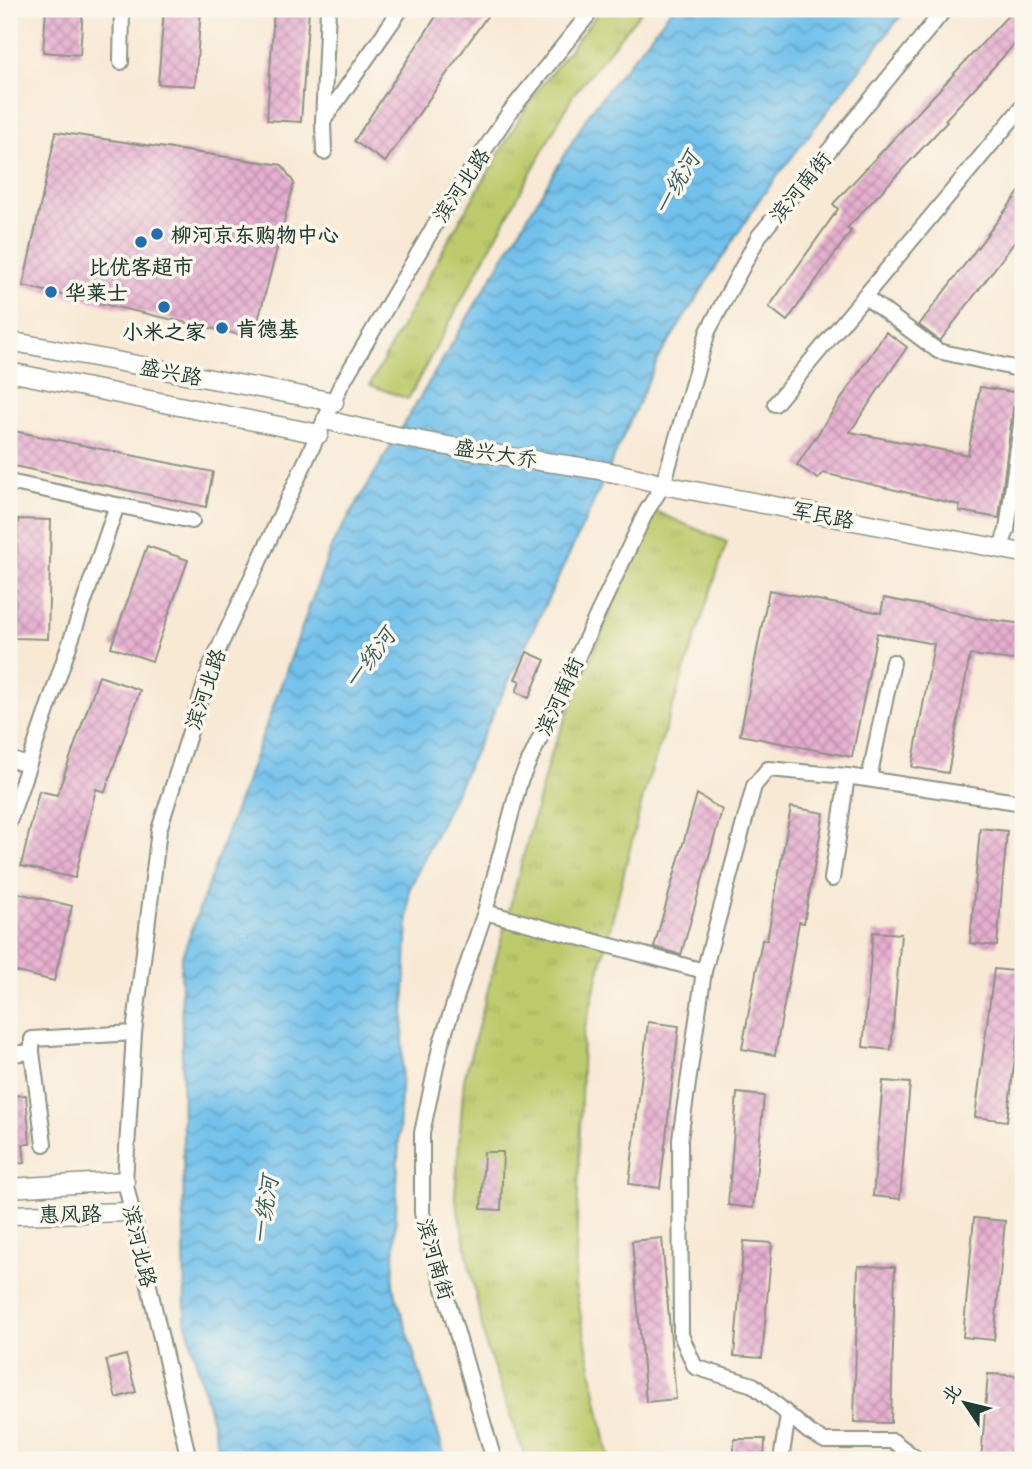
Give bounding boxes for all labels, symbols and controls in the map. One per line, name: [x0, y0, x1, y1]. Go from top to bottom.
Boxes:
street label: 滨河北路: [425, 142, 497, 228]
water label: 一统河: [645, 142, 709, 221]
street label: 滨河南街: [762, 145, 838, 229]
place label: 柳河京东购物中心: [171, 220, 339, 249]
marker: 柳河京东购物中心: [149, 226, 165, 242]
marker: 比优客超市: [133, 234, 149, 250]
place label: 比优客超市: [89, 252, 194, 281]
place label: 华莱士: [65, 278, 128, 307]
marker: 华莱士: [43, 284, 59, 300]
marker: 小米之家: [156, 299, 172, 315]
place label: 肯德基: [236, 314, 299, 343]
place label: 小米之家: [122, 317, 206, 346]
marker: 肯德基: [214, 320, 230, 336]
street label: 盛兴路: [137, 352, 205, 392]
street label: 盛兴大乔: [452, 432, 540, 474]
street label: 军民路: [789, 495, 857, 535]
water label: 一统河: [336, 618, 405, 695]
street label: 滨河北路: [178, 645, 232, 733]
street label: 滨河南街: [528, 652, 590, 740]
water label: 一统河: [243, 1170, 285, 1246]
street label: 惠风路: [38, 1199, 102, 1229]
street label: 滨河北路: [116, 1202, 164, 1290]
street label: 滨河南街: [410, 1215, 462, 1303]
north arrow: [930, 1368, 1000, 1438]
text: 北: [935, 1378, 967, 1408]

